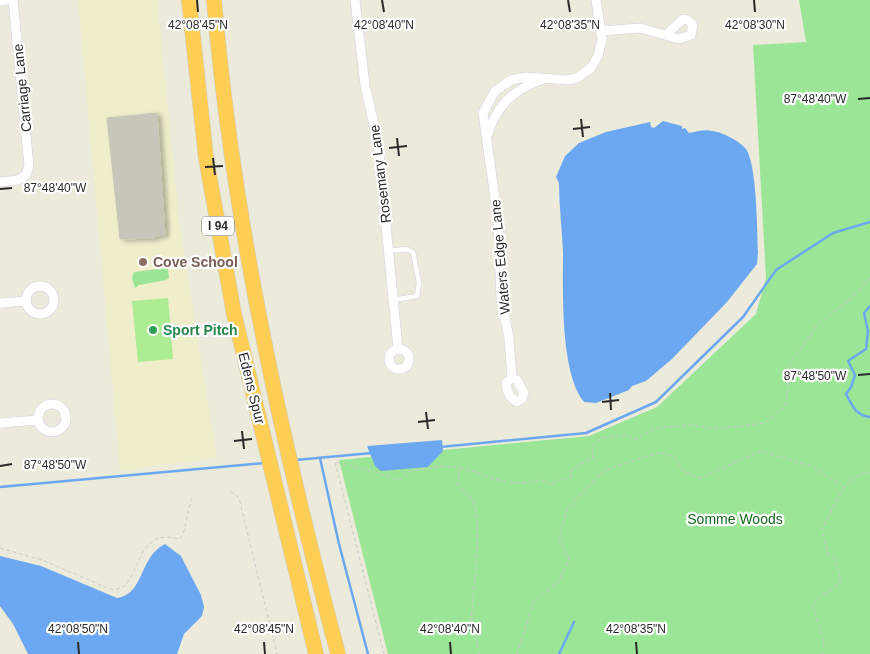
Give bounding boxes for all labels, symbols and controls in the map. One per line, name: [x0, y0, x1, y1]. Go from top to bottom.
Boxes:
text: 42°08'45"N: [168, 18, 228, 32]
text: 42°08'40"N: [354, 18, 414, 32]
text: 42°08'35"N: [540, 18, 600, 32]
text: 42°08'30"N: [725, 18, 785, 32]
street label: Carriage Lane: [9, 43, 35, 133]
text: 87°48'40"W: [784, 92, 847, 106]
street label: Rosemary Lane: [366, 124, 394, 224]
text: 87°48'40"W: [24, 181, 87, 195]
street label: Waters Edge Lane: [487, 199, 513, 315]
road number: I 94: [202, 217, 234, 236]
place label: Cove School: [153, 254, 238, 270]
marker: Cove School: [137, 256, 149, 268]
place label: Sport Pitch: [163, 322, 238, 338]
marker: Sport Pitch: [147, 324, 159, 336]
street label: Edens Spur: [235, 351, 269, 426]
text: 87°48'50"W: [784, 369, 847, 383]
text: 87°48'50"W: [24, 458, 87, 472]
park label: Somme Woods: [687, 511, 783, 527]
text: 42°08'50"N: [48, 622, 108, 636]
text: 42°08'45"N: [234, 622, 294, 636]
text: 42°08'40"N: [420, 622, 480, 636]
text: 42°08'35"N: [606, 622, 666, 636]

